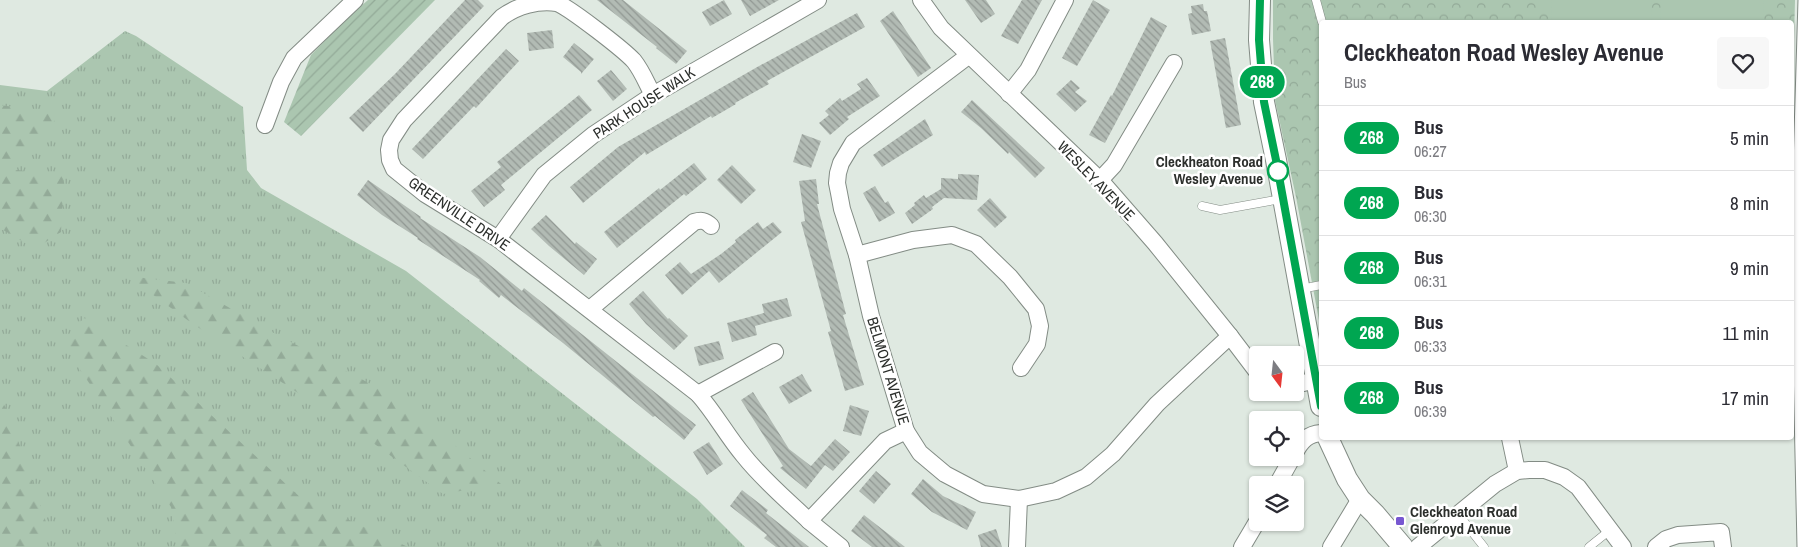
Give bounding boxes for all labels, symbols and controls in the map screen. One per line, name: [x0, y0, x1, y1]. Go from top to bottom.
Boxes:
text: Cleckheaton Road Wesley Avenue: [1344, 36, 1664, 68]
button: heart: [1717, 37, 1769, 89]
street label: PARK HOUSE WALK: [589, 61, 699, 143]
line badge: 268: [1233, 66, 1291, 98]
text: 268: [1250, 69, 1274, 94]
text: Bus: [1344, 71, 1367, 93]
text: Bus: [1414, 114, 1443, 140]
text: 268: [1359, 125, 1384, 150]
text: 5 min: [1730, 125, 1769, 151]
street label: WESLEY AVENUE: [1053, 136, 1140, 225]
text: 06:27: [1414, 140, 1447, 162]
place label: Cleckheaton Road Wesley Avenue: [1156, 151, 1263, 189]
marker: Cleckheaton Road Wesley Avenue: [1267, 160, 1289, 182]
street label: GREENVILLE DRIVE: [404, 172, 514, 255]
text: Bus: [1414, 179, 1443, 205]
text: 268: [1359, 190, 1384, 215]
text: 8 min: [1730, 190, 1769, 216]
text: 06:30: [1414, 205, 1447, 227]
text: Bus: [1414, 244, 1443, 270]
text: 268: [1359, 255, 1384, 280]
text: 9 min: [1730, 255, 1769, 281]
text: 06:31: [1414, 270, 1447, 292]
text: Bus: [1414, 309, 1443, 335]
street label: BELMONT AVENUE: [862, 314, 915, 427]
text: 268: [1359, 320, 1384, 345]
text: 11 min: [1723, 320, 1769, 346]
text: 06:33: [1414, 335, 1447, 357]
north arrow: [1249, 346, 1304, 401]
map controls: [1249, 346, 1304, 531]
text: Bus: [1414, 374, 1443, 400]
text: 268: [1359, 385, 1384, 410]
text: 17 min: [1721, 385, 1769, 411]
text: 06:39: [1414, 400, 1447, 422]
button: locate: [1249, 411, 1304, 466]
button: layers: [1249, 476, 1304, 531]
place label: Cleckheaton Road Glenroyd Avenue: [1410, 501, 1517, 539]
marker: Cleckheaton Road Glenroyd Avenue: [1394, 515, 1406, 527]

